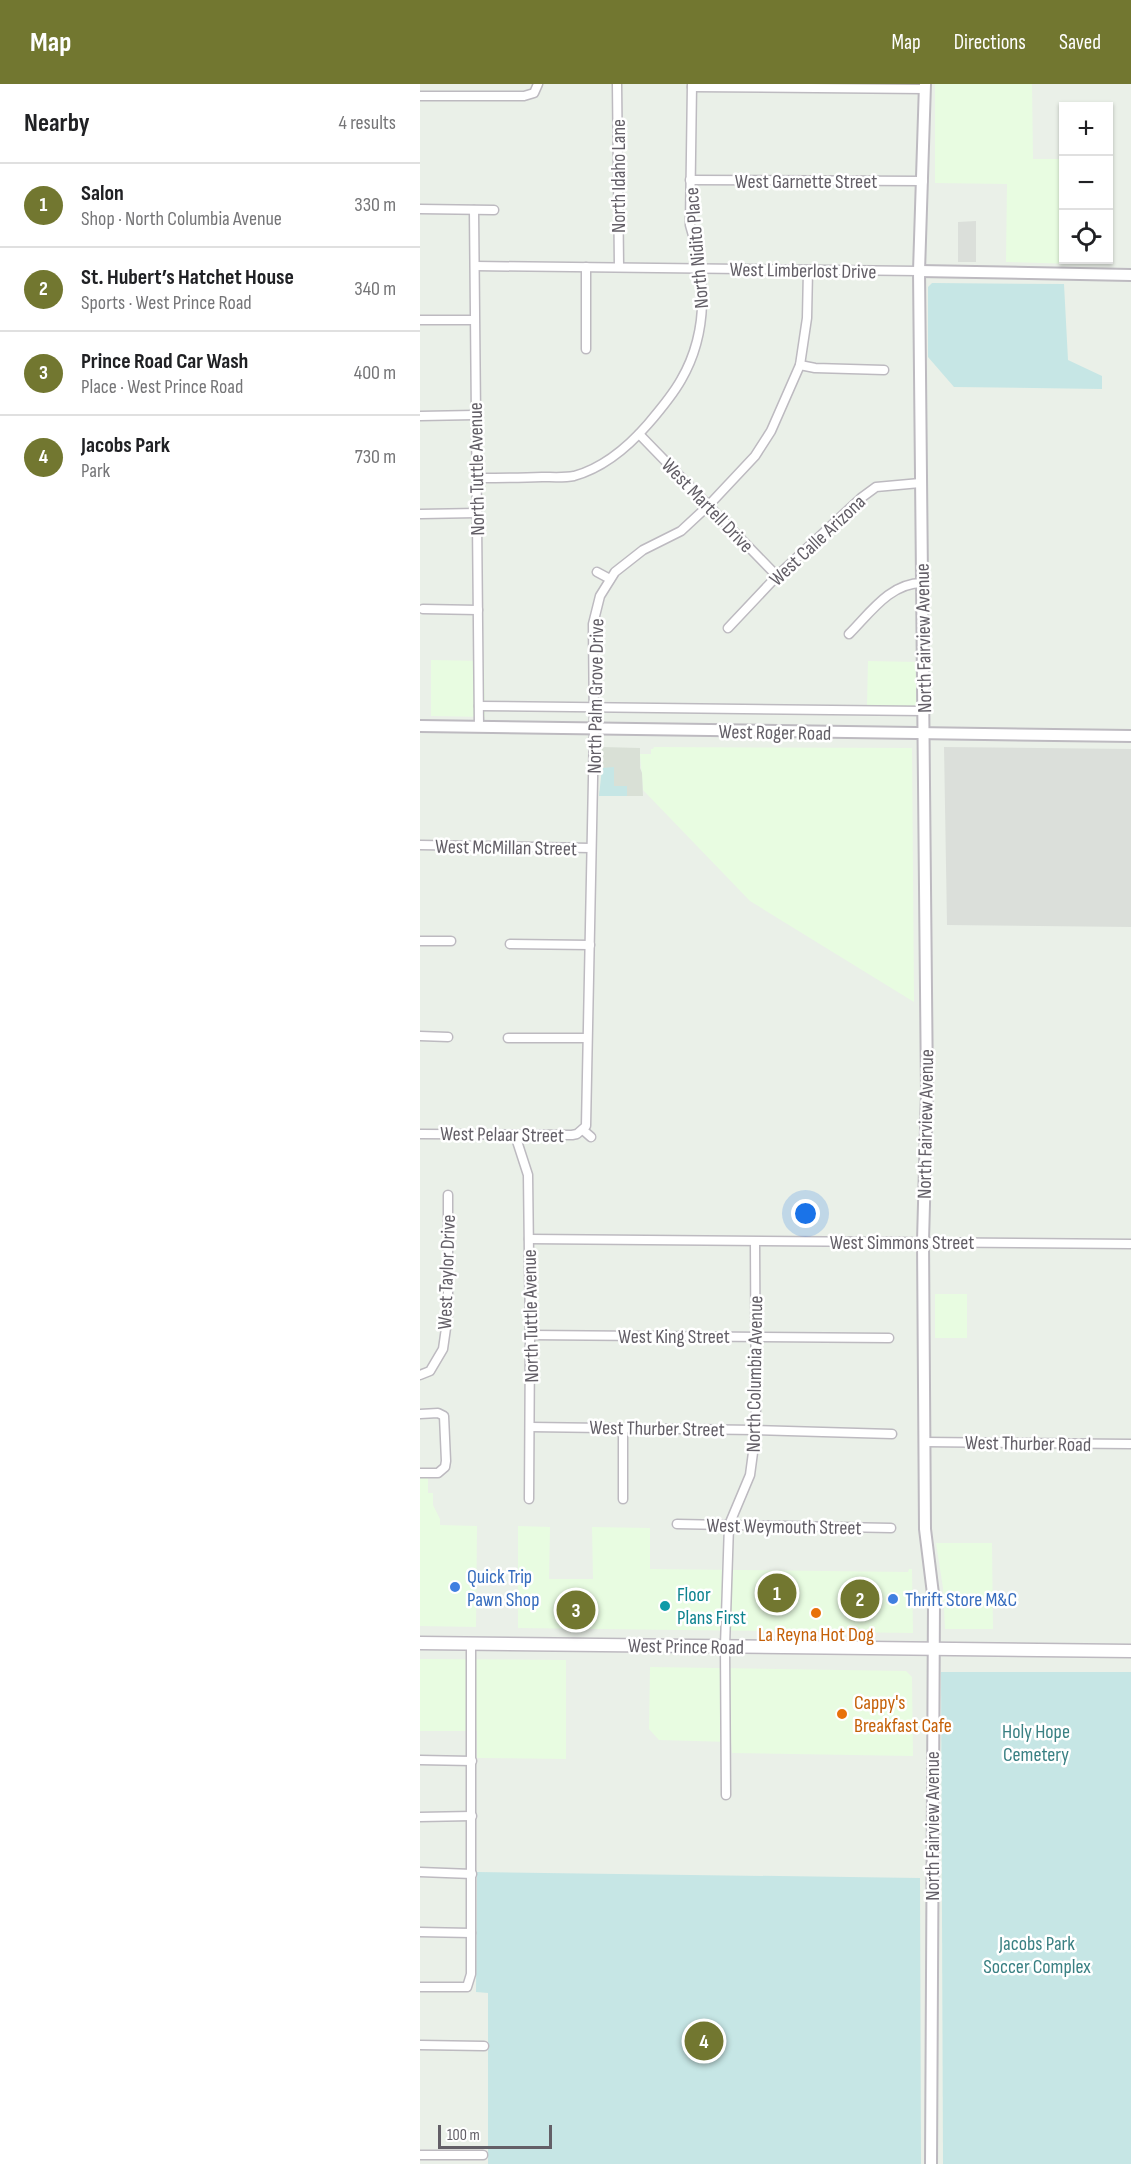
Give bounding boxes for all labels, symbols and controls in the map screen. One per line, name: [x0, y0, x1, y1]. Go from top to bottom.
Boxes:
text: Map: [30, 26, 71, 59]
text: Map: [891, 30, 921, 55]
text: Directions: [954, 30, 1026, 55]
text: Saved: [1059, 30, 1101, 55]
map controls: [1059, 102, 1113, 264]
button: +: [1059, 102, 1113, 156]
text: Nearby: [24, 108, 90, 139]
text: 4 results: [339, 111, 396, 135]
street label: North Idaho Lane: [607, 119, 631, 233]
button: −: [1059, 156, 1113, 210]
street label: West Garnette Street: [735, 170, 877, 194]
text: Salon: [81, 180, 124, 207]
street label: North Nidito Place: [680, 186, 714, 310]
text: 1: [40, 193, 47, 217]
text: 330 m: [354, 193, 396, 217]
text: Shop · North Columbia Avenue: [81, 207, 282, 231]
button: locate: [1059, 210, 1113, 264]
street label: West Limberlost Drive: [729, 258, 876, 284]
text: St. Hubert’s Hatchet House: [81, 264, 294, 291]
text: 2: [39, 277, 48, 301]
text: 340 m: [354, 277, 396, 301]
text: Sports · West Prince Road: [81, 291, 252, 315]
text: Prince Road Car Wash: [81, 348, 248, 375]
text: 3: [39, 361, 48, 385]
text: 400 m: [354, 361, 396, 385]
text: Place · West Prince Road: [81, 375, 243, 399]
street label: North Tuttle Avenue: [464, 402, 490, 536]
text: Jacobs Park: [81, 432, 170, 459]
text: 4: [39, 445, 48, 469]
text: 730 m: [355, 445, 396, 469]
street label: West Martell Drive: [656, 453, 758, 558]
text: Park: [81, 459, 110, 483]
street label: West Calle Arizona: [765, 490, 871, 591]
street label: North Fairview Avenue: [911, 563, 937, 713]
street label: North Palm Grove Drive: [583, 618, 609, 774]
street label: West Roger Road: [718, 720, 831, 746]
street label: West McMillan Street: [435, 835, 577, 861]
street label: North Fairview Avenue: [913, 1049, 939, 1199]
street label: West Pelaar Street: [440, 1122, 564, 1148]
your location: [791, 1199, 820, 1228]
street label: West Taylor Drive: [433, 1214, 461, 1330]
street label: West Simmons Street: [830, 1231, 974, 1255]
street label: North Tuttle Avenue: [518, 1249, 544, 1383]
street label: North Columbia Avenue: [742, 1295, 768, 1453]
street label: West King Street: [618, 1325, 730, 1349]
street label: West Thurber Street: [589, 1416, 725, 1442]
street label: West Thurber Road: [965, 1431, 1091, 1457]
street label: West Weymouth Street: [706, 1514, 862, 1540]
place label: Quick Trip Pawn Shop: [467, 1565, 539, 1612]
pin: 1: [758, 1570, 796, 1616]
pin: 2: [840, 1576, 880, 1622]
marker: Quick Trip Pawn Shop: [448, 1580, 462, 1594]
place label: Floor Plans First: [677, 1583, 746, 1630]
pin: 3: [556, 1588, 596, 1633]
place label: Thrift Store M&C: [905, 1588, 1017, 1612]
marker: Thrift Store M&C: [886, 1592, 900, 1606]
marker: Floor Plans First: [658, 1599, 672, 1613]
marker: La Reyna Hot Dog: [809, 1606, 823, 1620]
place label: La Reyna Hot Dog: [758, 1623, 874, 1647]
street label: West Prince Road: [628, 1634, 744, 1660]
place label: Cappy's Breakfast Cafe: [854, 1691, 952, 1738]
marker: Cappy's Breakfast Cafe: [835, 1707, 849, 1721]
park label: Holy Hope Cemetery: [1002, 1720, 1070, 1767]
street label: North Fairview Avenue: [921, 1751, 945, 1901]
park label: Jacobs Park Soccer Complex: [983, 1932, 1091, 1979]
pin: 4: [684, 2018, 724, 2064]
scale bar: [438, 2122, 552, 2150]
text: 100 m: [447, 2126, 480, 2145]

